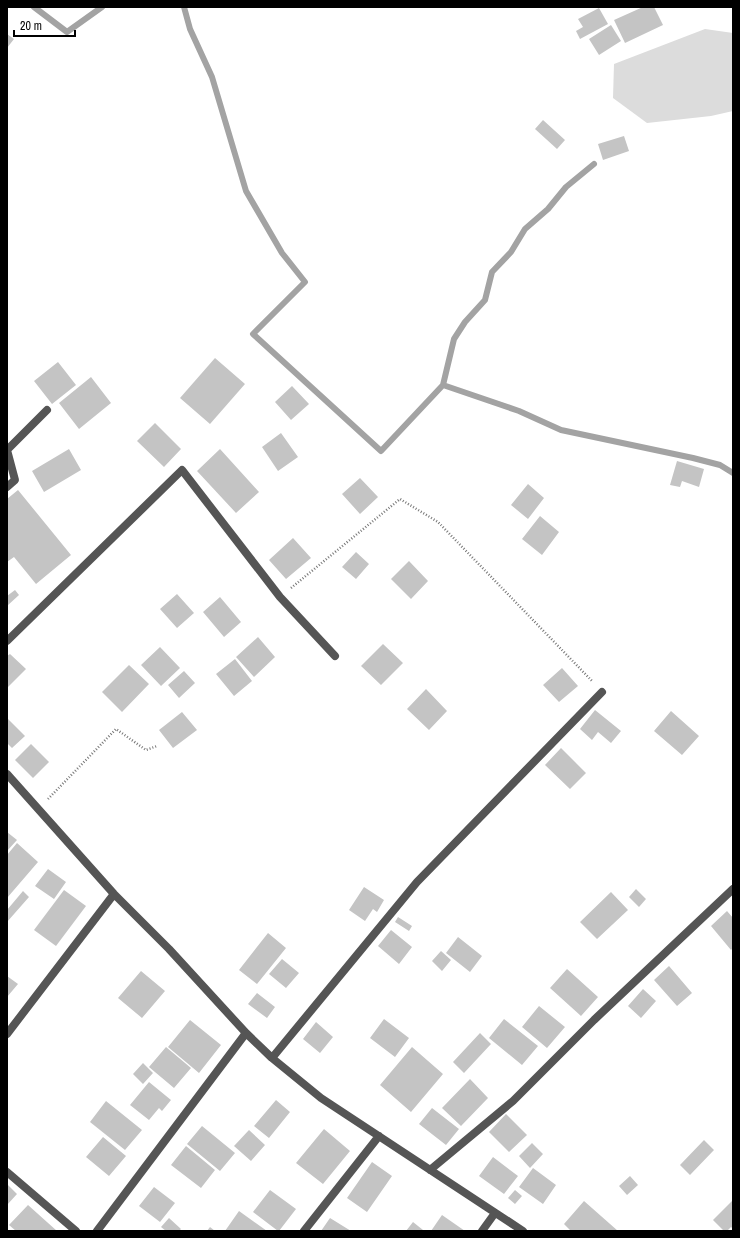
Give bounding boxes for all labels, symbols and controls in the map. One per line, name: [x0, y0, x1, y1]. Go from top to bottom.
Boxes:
scale bar: [14, 12, 75, 38]
text: 20 m: [20, 18, 42, 34]

